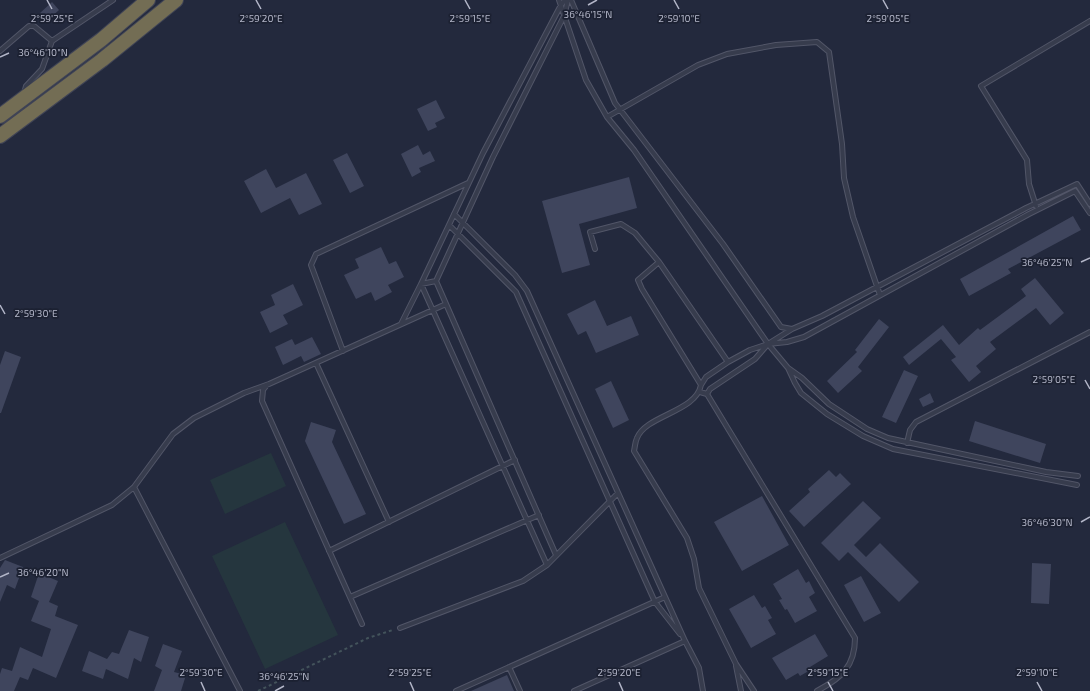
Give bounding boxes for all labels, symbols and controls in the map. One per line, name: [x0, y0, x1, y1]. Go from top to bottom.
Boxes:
text: 36°46'15"N: [564, 8, 612, 20]
text: 2°59'25"E: [31, 12, 74, 24]
text: 2°59'20"E: [239, 12, 283, 24]
text: 2°59'15"E: [450, 12, 491, 24]
text: 2°59'10"E: [658, 12, 700, 24]
text: 2°59'05"E: [867, 12, 910, 24]
text: 36°46'10"N: [18, 46, 68, 58]
text: 36°46'25"N: [1022, 256, 1072, 268]
text: 2°59'30"E: [14, 307, 58, 319]
text: 2°59'05"E: [1033, 373, 1076, 385]
text: 36°46'30"N: [1021, 516, 1073, 528]
text: 36°46'20"N: [17, 566, 69, 578]
text: 2°59'30"E: [179, 666, 223, 678]
text: 2°59'25"E: [389, 666, 432, 678]
text: 2°59'20"E: [597, 666, 641, 678]
text: 2°59'15"E: [808, 666, 849, 678]
text: 2°59'10"E: [1016, 666, 1058, 678]
text: 36°46'25"N: [259, 670, 309, 682]

